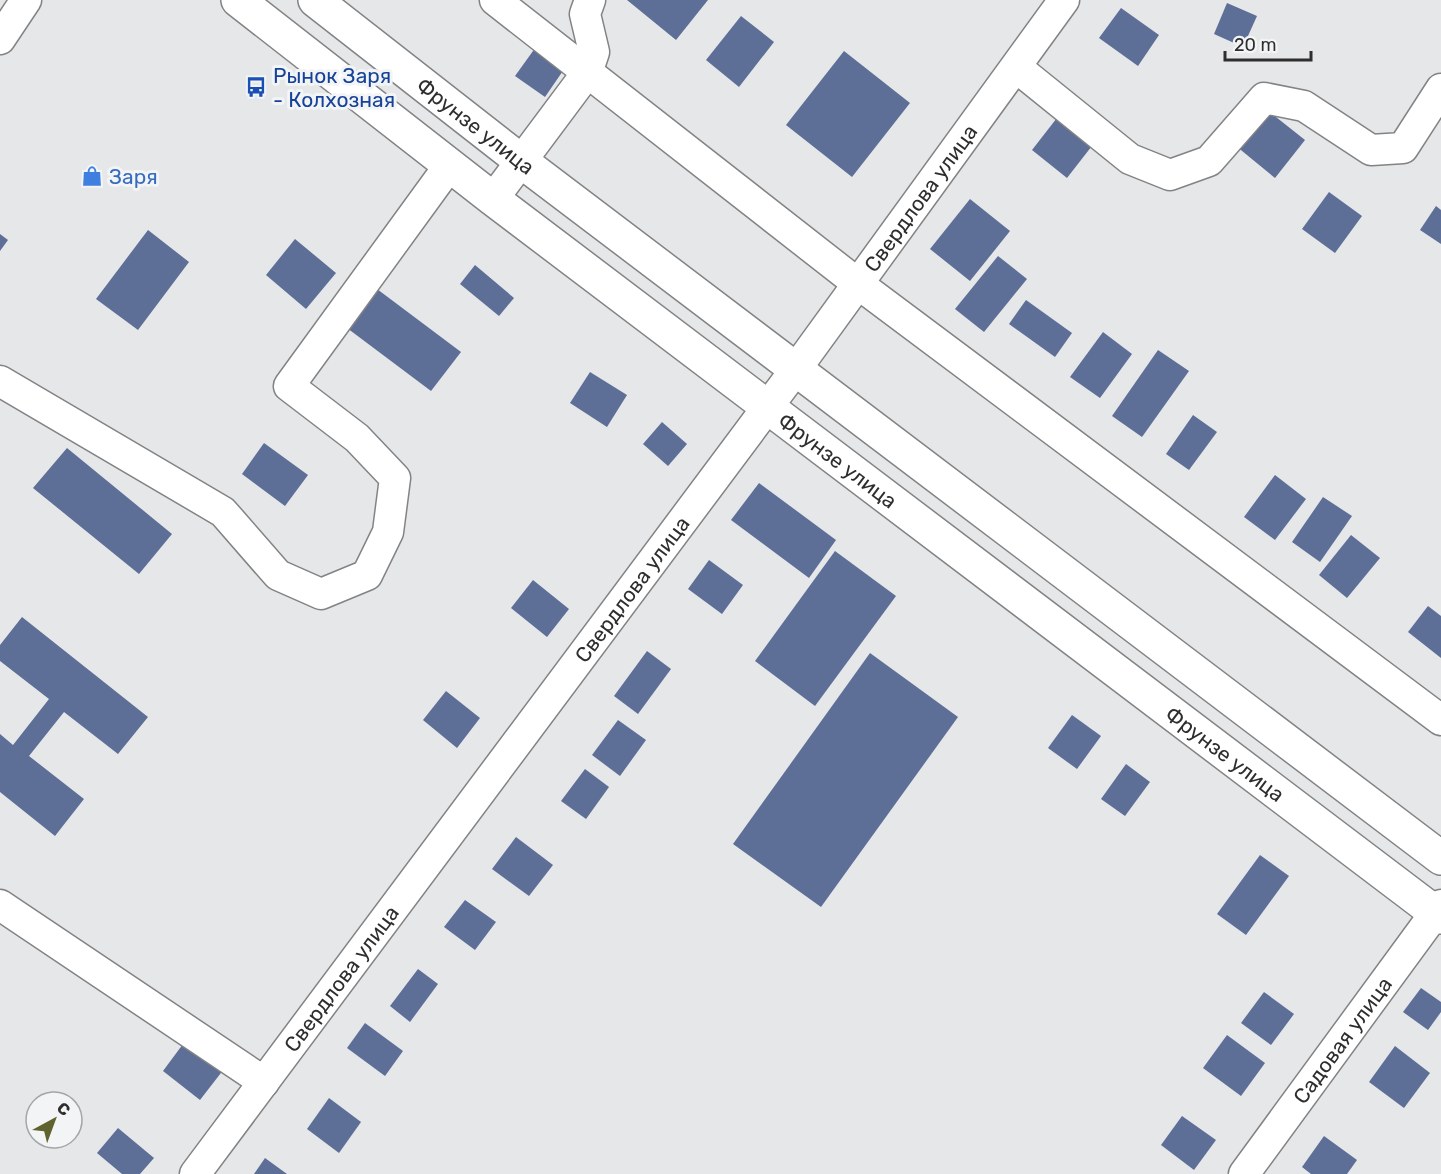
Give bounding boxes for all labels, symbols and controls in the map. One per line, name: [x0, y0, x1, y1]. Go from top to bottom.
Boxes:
scale bar: [1225, 24, 1310, 62]
text: 20 m: [1234, 34, 1276, 56]
place label: Рынок Заря - Колхозная: [273, 63, 395, 112]
street label: Фрунзе улица: [412, 72, 540, 179]
bus stop icon: Рынок Заря - Колхозная: [244, 75, 268, 99]
street label: Свердлова улица: [858, 119, 982, 276]
shop icon: Заря: [80, 164, 104, 188]
place label: Заря: [109, 164, 158, 189]
street label: Фрунзе улица: [773, 407, 902, 513]
street label: Свердлова улица: [569, 511, 694, 667]
street label: Фрунзе улица: [1161, 701, 1290, 807]
street label: Свердлова улица: [278, 901, 404, 1056]
street label: Садовая улица: [1287, 972, 1397, 1108]
north arrow: [24, 1090, 84, 1150]
text: С: [53, 1098, 74, 1120]

